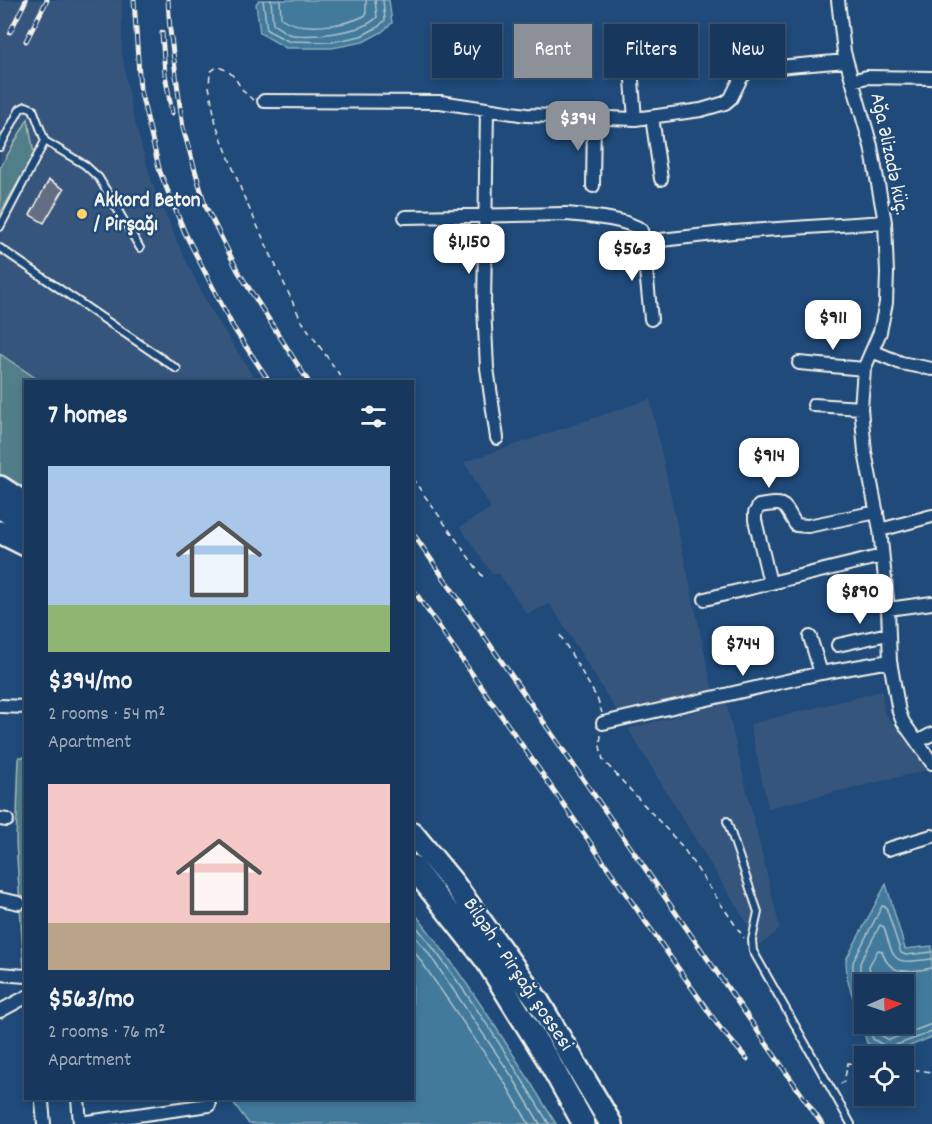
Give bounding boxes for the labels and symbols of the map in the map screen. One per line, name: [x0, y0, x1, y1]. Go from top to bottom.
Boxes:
street label: Ağa Əlizadə küç.: [860, 90, 916, 218]
pin: $394: [542, 101, 614, 152]
place label: Akkord Beton / Pirşağı: [93, 187, 201, 241]
marker: Akkord Beton / Pirşağı: [75, 207, 89, 221]
pin: $1,150: [420, 224, 518, 275]
pin: $563: [596, 231, 668, 282]
pin: $911: [797, 300, 869, 351]
pin: $914: [733, 438, 805, 489]
pin: $890: [824, 574, 896, 625]
pin: $744: [707, 626, 779, 677]
street label: Bilgəh - Pirşağı şossesi: [454, 892, 580, 1058]
north arrow: [854, 974, 914, 1034]

